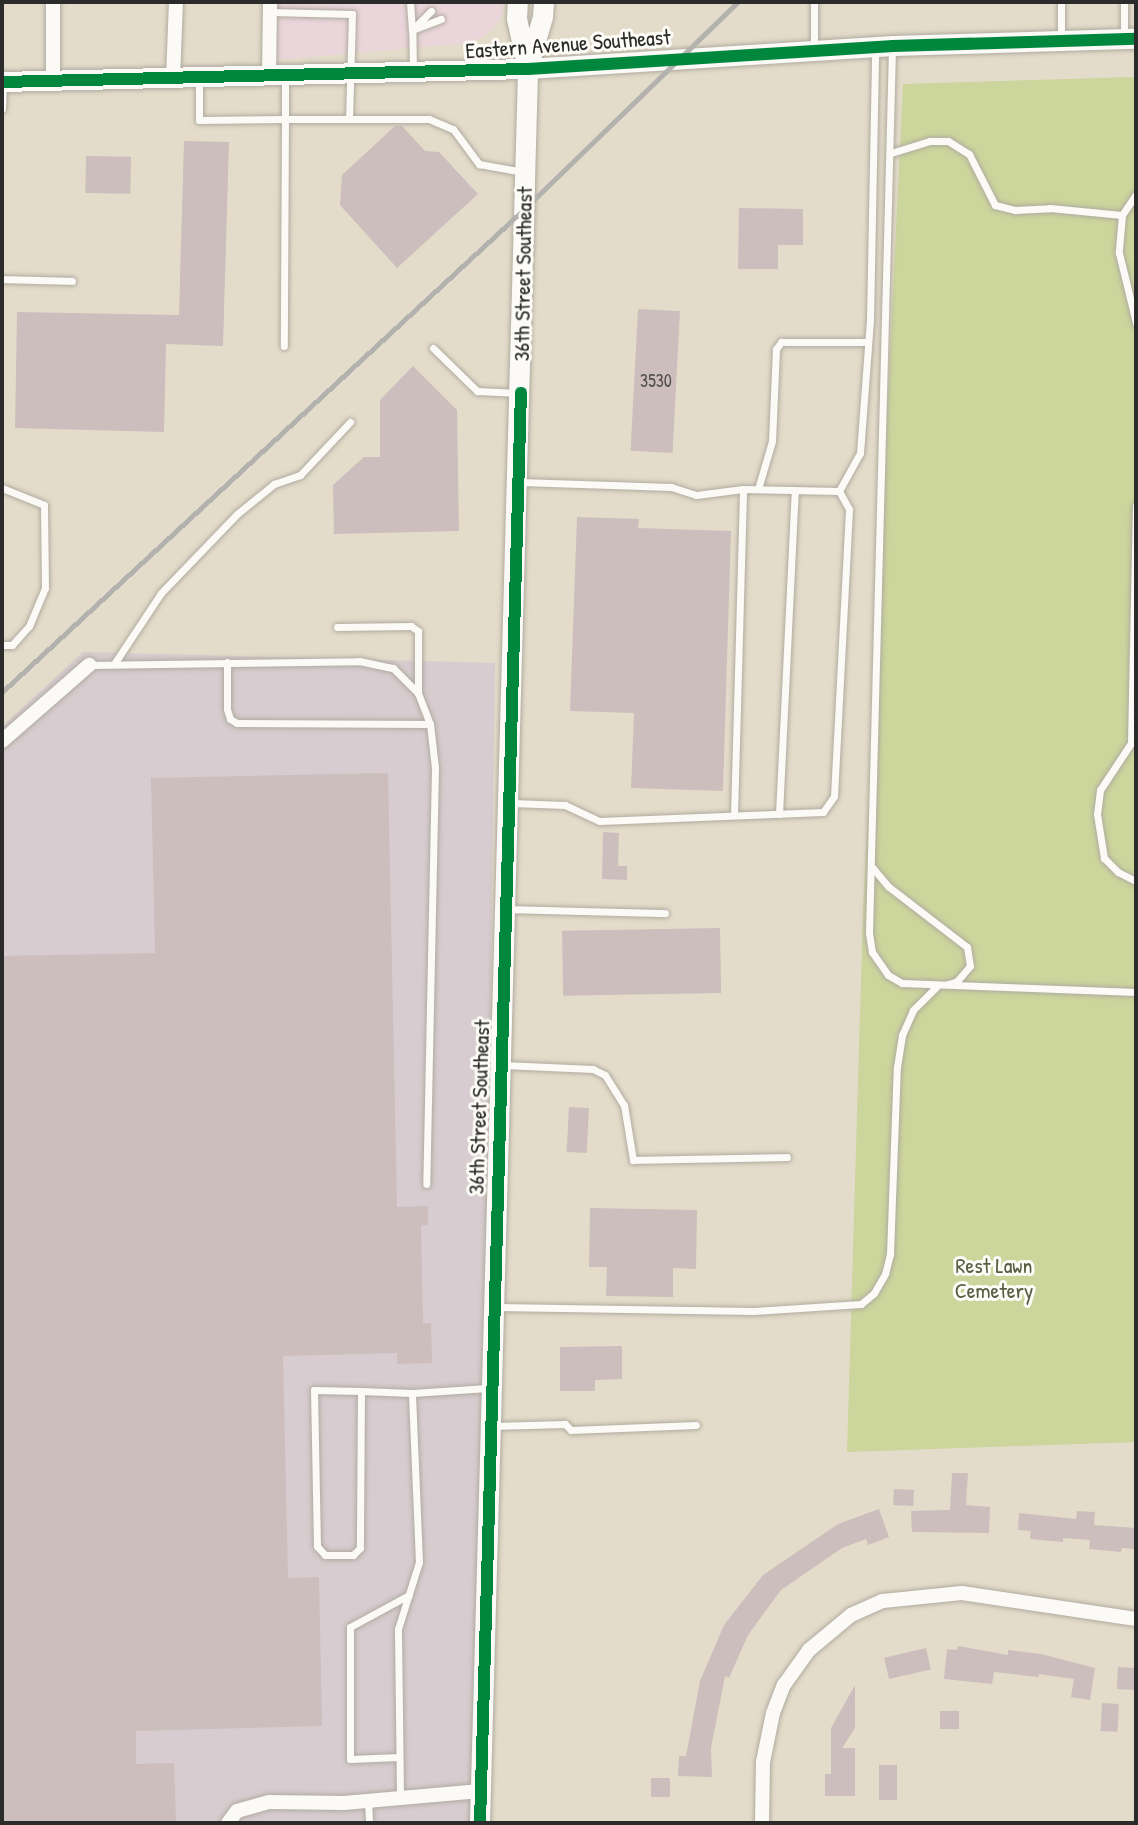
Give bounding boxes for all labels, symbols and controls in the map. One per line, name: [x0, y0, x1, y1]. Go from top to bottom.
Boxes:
street label: Eastern Avenue Southeast: [465, 24, 671, 64]
street label: 36th Street Southeast: [508, 186, 538, 362]
house number: 3530: [640, 370, 672, 392]
street label: 36th Street Southeast: [463, 1019, 495, 1195]
park label: Rest Lawn Cemetery: [955, 1252, 1033, 1304]

